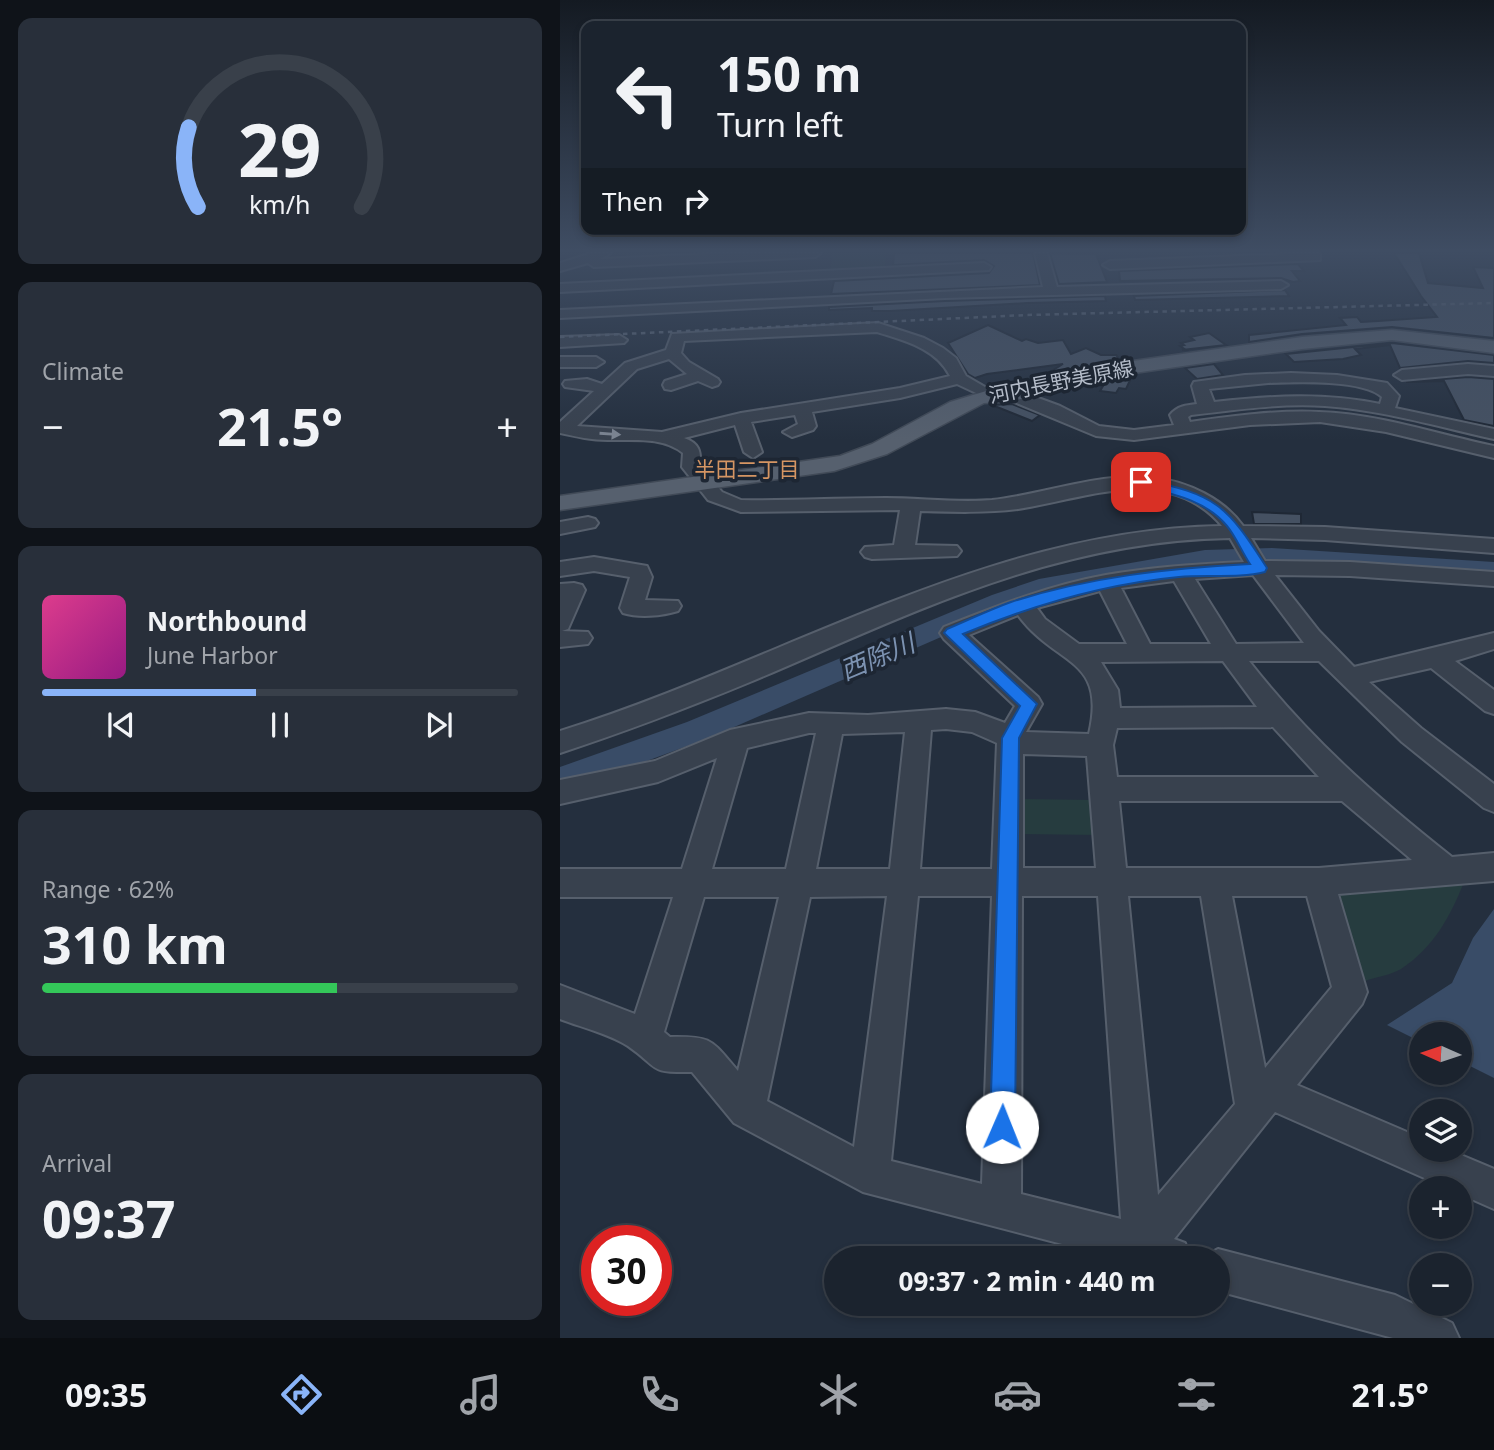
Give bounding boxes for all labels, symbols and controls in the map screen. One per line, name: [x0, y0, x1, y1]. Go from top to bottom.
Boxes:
text: 150 m: [717, 40, 862, 106]
icon: left: [602, 49, 693, 140]
text: 29: [238, 99, 322, 198]
text: Turn left: [717, 103, 843, 146]
icon: right: [677, 182, 715, 220]
text: Then: [602, 183, 663, 219]
text: km/h: [249, 187, 311, 221]
street label: 河内長野美原線: [986, 353, 1136, 409]
text: Climate: [42, 355, 124, 387]
text: 21.5°: [217, 390, 343, 461]
text: −: [42, 400, 64, 452]
text: +: [496, 400, 518, 452]
one-way arrow: [599, 429, 621, 440]
pin: [1111, 452, 1171, 512]
district label: 半田二丁目: [695, 455, 800, 483]
icon: arrive: [1122, 463, 1160, 501]
text: Northbound: [147, 603, 307, 639]
water label: 西除川: [834, 623, 923, 688]
text: June Harbor: [147, 639, 278, 671]
icon: previous: [102, 706, 140, 744]
icon: pause: [261, 706, 299, 744]
icon: next: [420, 706, 458, 744]
text: Range · 62%: [42, 873, 174, 905]
text: 310 km: [42, 908, 228, 979]
north arrow: [1409, 1022, 1472, 1085]
map controls: [1409, 1022, 1472, 1316]
position arrow: [965, 1090, 1039, 1164]
button: layers: [1409, 1099, 1472, 1162]
text: Arrival: [42, 1147, 112, 1179]
button: +: [1409, 1176, 1472, 1239]
text: 09:37: [42, 1182, 176, 1253]
speed limit sign: 30: [581, 1225, 672, 1316]
button: −: [1409, 1253, 1472, 1316]
text: 09:37 · 2 min · 440 m: [899, 1263, 1155, 1299]
icon: directions: [277, 1370, 326, 1419]
icon: music: [456, 1370, 505, 1419]
icon: phone: [635, 1370, 684, 1419]
icon: climate: [814, 1370, 863, 1419]
icon: car: [993, 1370, 1042, 1419]
icon: filters: [1172, 1370, 1221, 1419]
text: 09:35: [65, 1373, 147, 1416]
text: 21.5°: [1351, 1373, 1429, 1416]

